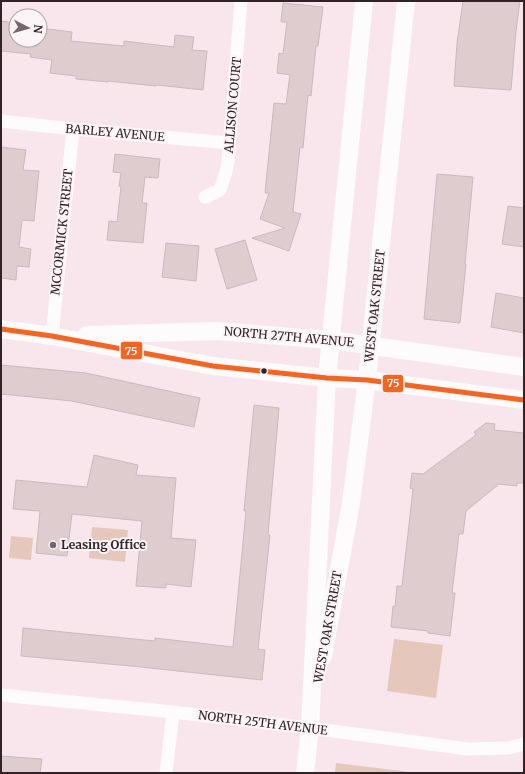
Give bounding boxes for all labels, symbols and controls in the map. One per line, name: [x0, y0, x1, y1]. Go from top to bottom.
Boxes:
north arrow: [8, 8, 48, 48]
text: N: [30, 24, 45, 34]
street label: ALLISON COURT: [221, 55, 244, 155]
street label: BARLEY AVENUE: [65, 121, 166, 144]
street label: MCCORMICK STREET: [47, 168, 76, 296]
street label: WEST OAK STREET: [361, 248, 388, 364]
street label: NORTH 27TH AVENUE: [223, 323, 355, 350]
line badge: 75: [120, 341, 143, 360]
text: 75: [125, 344, 137, 358]
unlabelled marker: [259, 366, 269, 376]
line badge: 75: [382, 374, 404, 393]
text: 75: [387, 376, 399, 390]
place label: Leasing Office: [61, 537, 146, 552]
marker: Leasing Office: [48, 540, 58, 550]
street label: WEST OAK STREET: [310, 569, 345, 685]
street label: NORTH 25TH AVENUE: [198, 707, 329, 738]

